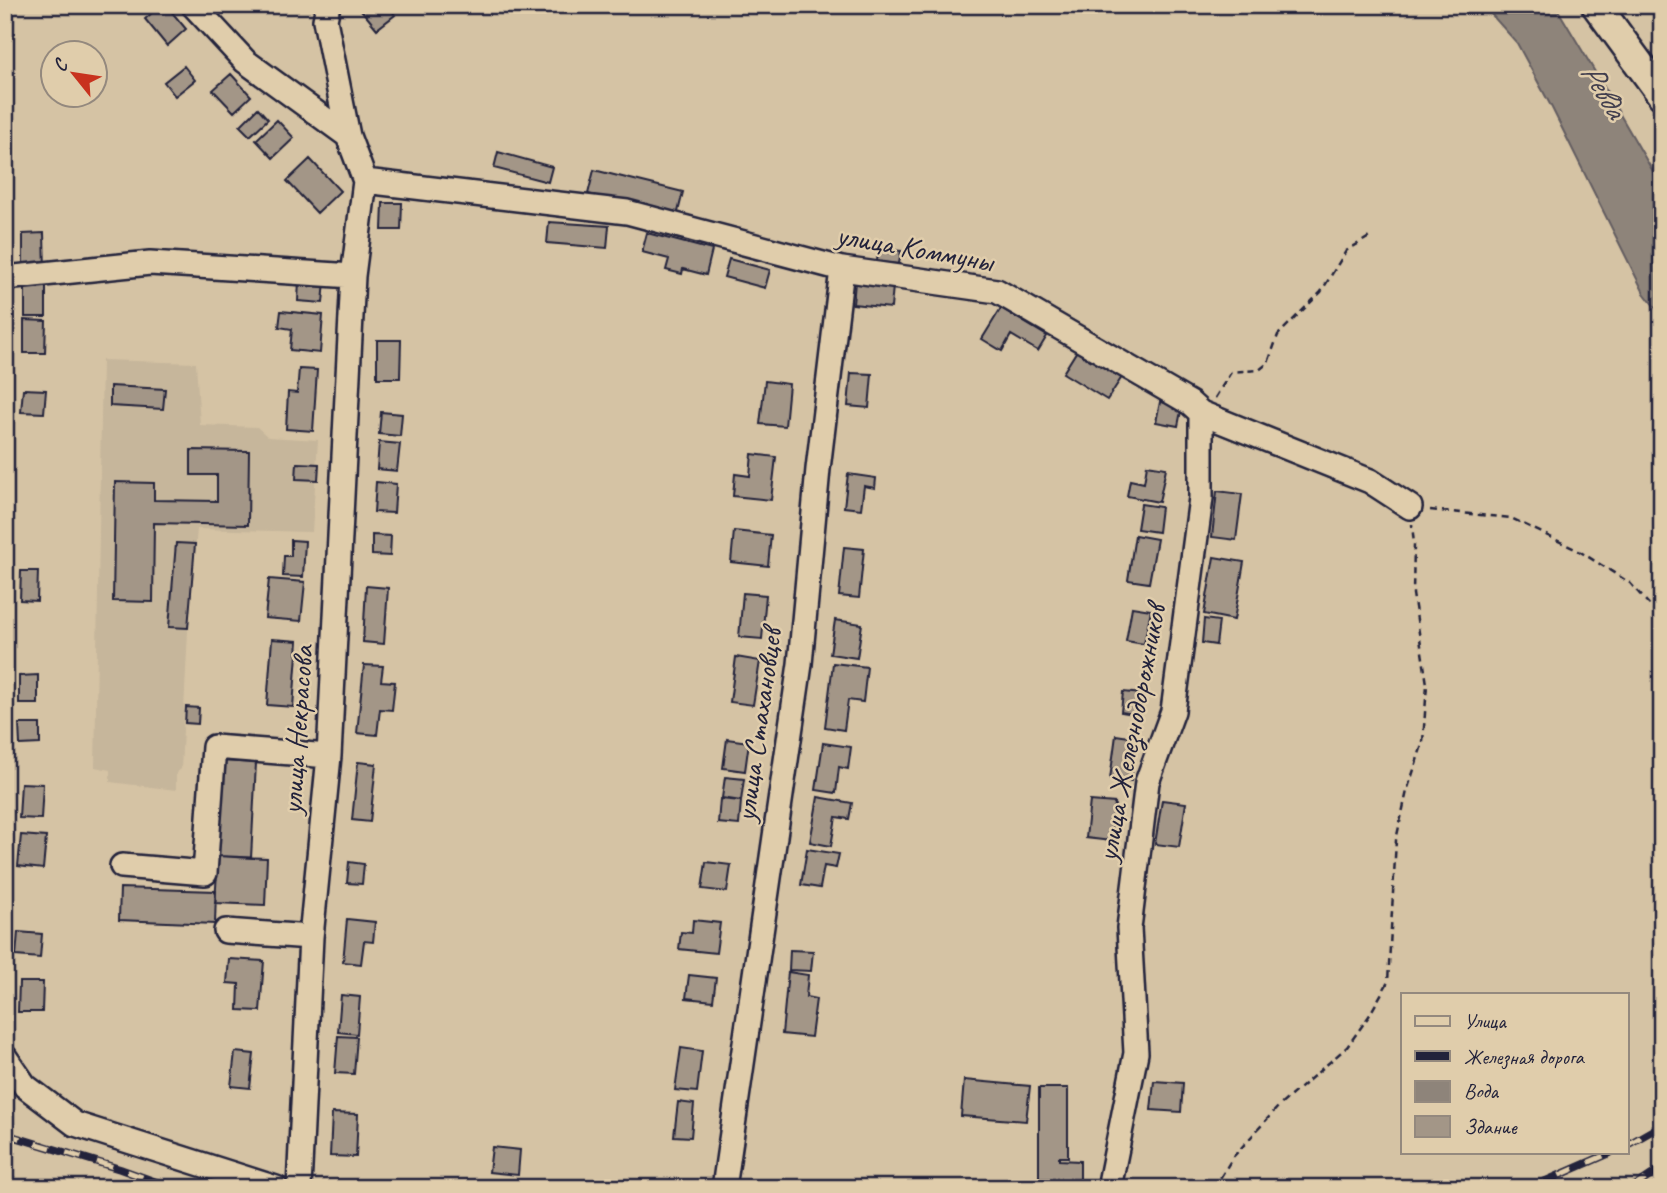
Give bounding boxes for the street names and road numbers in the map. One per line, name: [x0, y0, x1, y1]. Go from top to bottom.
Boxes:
street label: улица Коммуны: [832, 215, 998, 281]
street label: улица Железнодорожников: [1087, 596, 1176, 867]
street label: улица Стахановцев: [725, 621, 791, 826]
street label: улица Некрасова: [272, 642, 322, 818]

